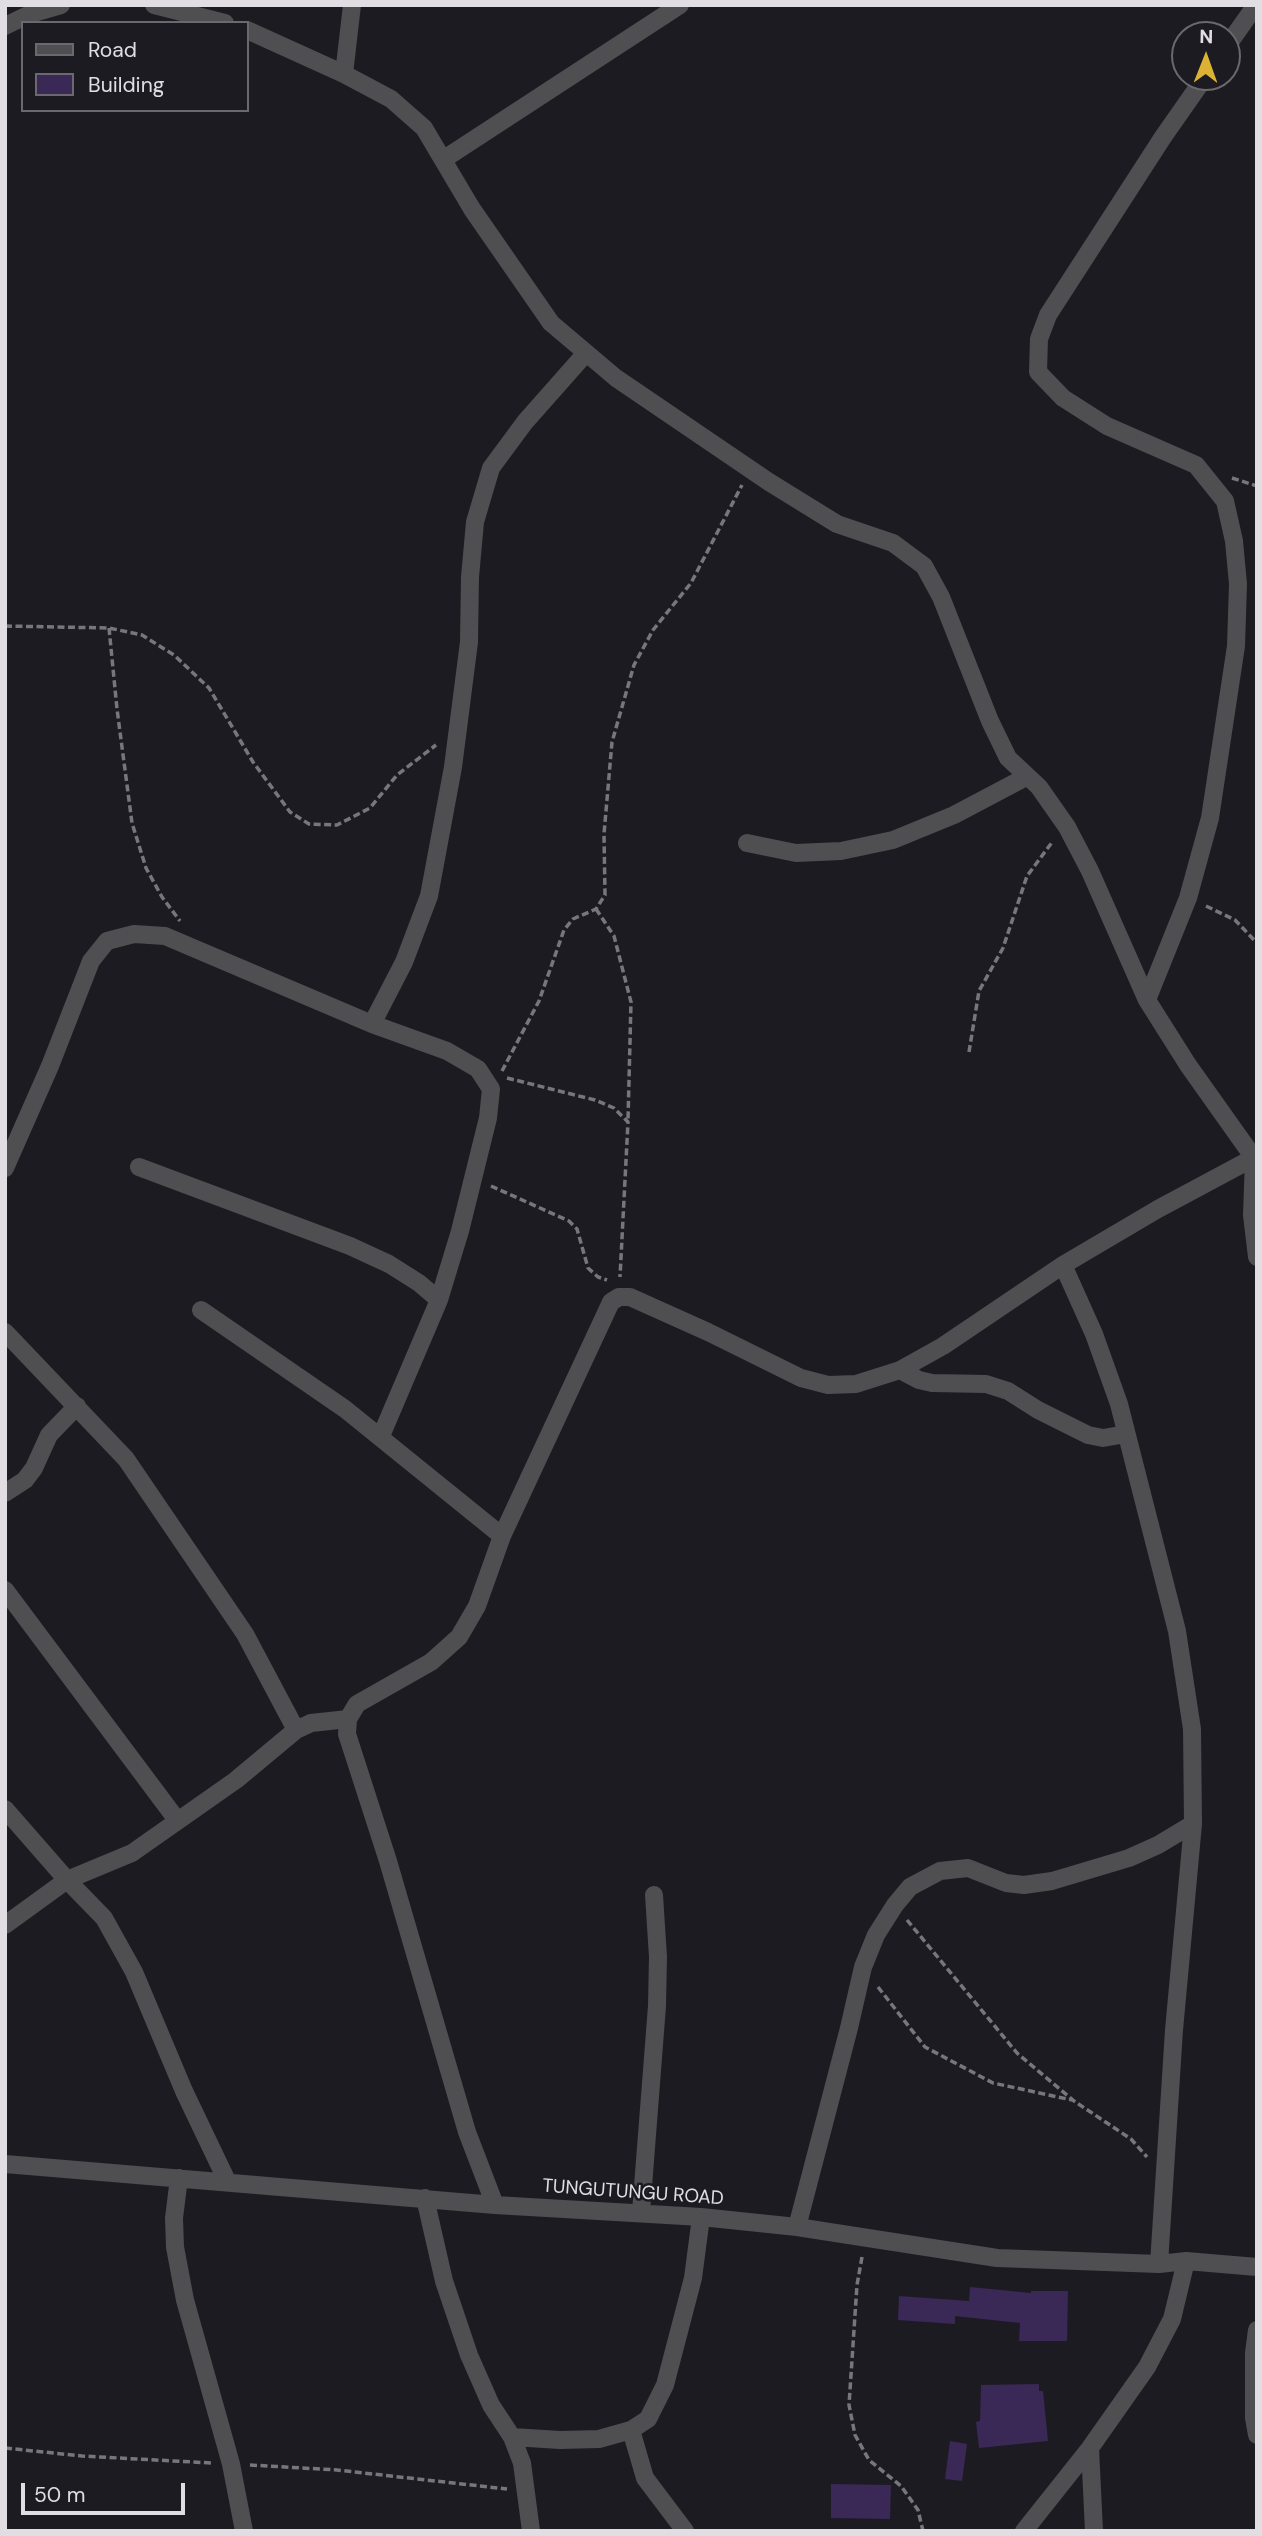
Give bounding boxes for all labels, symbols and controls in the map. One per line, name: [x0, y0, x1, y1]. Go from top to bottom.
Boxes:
legend: [21, 21, 248, 112]
north arrow: [1171, 21, 1241, 91]
text: N: [1199, 24, 1213, 49]
text: Road: [88, 36, 137, 64]
text: Building: [88, 71, 164, 99]
street label: TUNGUTUNGU ROAD: [541, 2175, 725, 2211]
scale bar: [24, 2470, 189, 2514]
text: 50 m: [34, 2481, 85, 2509]

